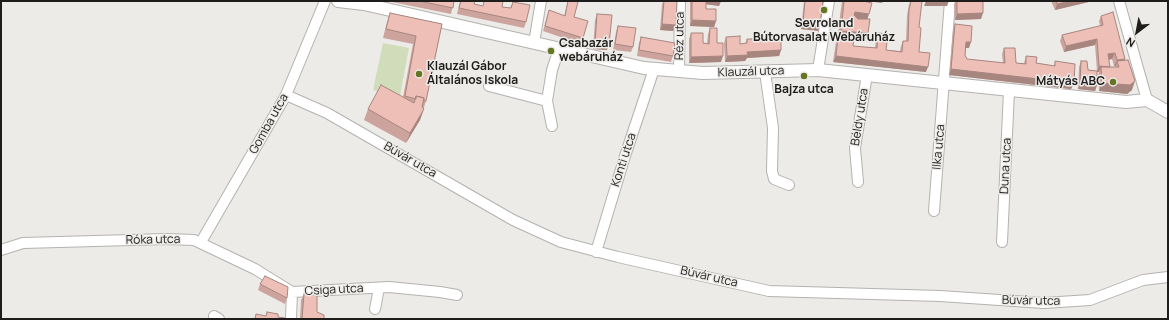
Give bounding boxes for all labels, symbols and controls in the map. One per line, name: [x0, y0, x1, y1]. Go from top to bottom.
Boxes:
marker: Sevroland Bútorvasalat Webáruház: [819, 5, 829, 15]
street label: Réz utca: [672, 12, 688, 60]
north arrow: [1117, 12, 1157, 52]
place label: Sevroland Bútorvasalat Webáruház: [753, 17, 895, 45]
text: N: [1123, 34, 1138, 51]
place label: Csabazár webáruház: [559, 37, 623, 65]
marker: Csabazár webáruház: [546, 46, 556, 56]
place label: Klauzál Gábor Általános Iskola: [427, 60, 518, 88]
street label: Klauzál utca: [717, 64, 785, 80]
marker: Klauzál Gábor Általános Iskola: [414, 69, 424, 79]
marker: Bajza utca: [799, 71, 809, 81]
place label: Mátyás ABC: [1036, 75, 1105, 89]
marker: Mátyás ABC: [1108, 77, 1118, 87]
place label: Bajza utca: [774, 83, 834, 97]
street label: Béldy utca: [848, 87, 872, 147]
street label: Gomba utca: [246, 91, 292, 157]
street label: Ilka utca: [930, 124, 948, 170]
street label: Konti utca: [609, 131, 639, 189]
street label: Duna utca: [997, 137, 1015, 195]
street label: Búvár utca: [381, 139, 439, 181]
street label: Róka utca: [126, 232, 180, 248]
street label: Búvár utca: [679, 263, 739, 291]
street label: Csiga utca: [304, 281, 364, 299]
street label: Búvár utca: [1002, 293, 1060, 309]

